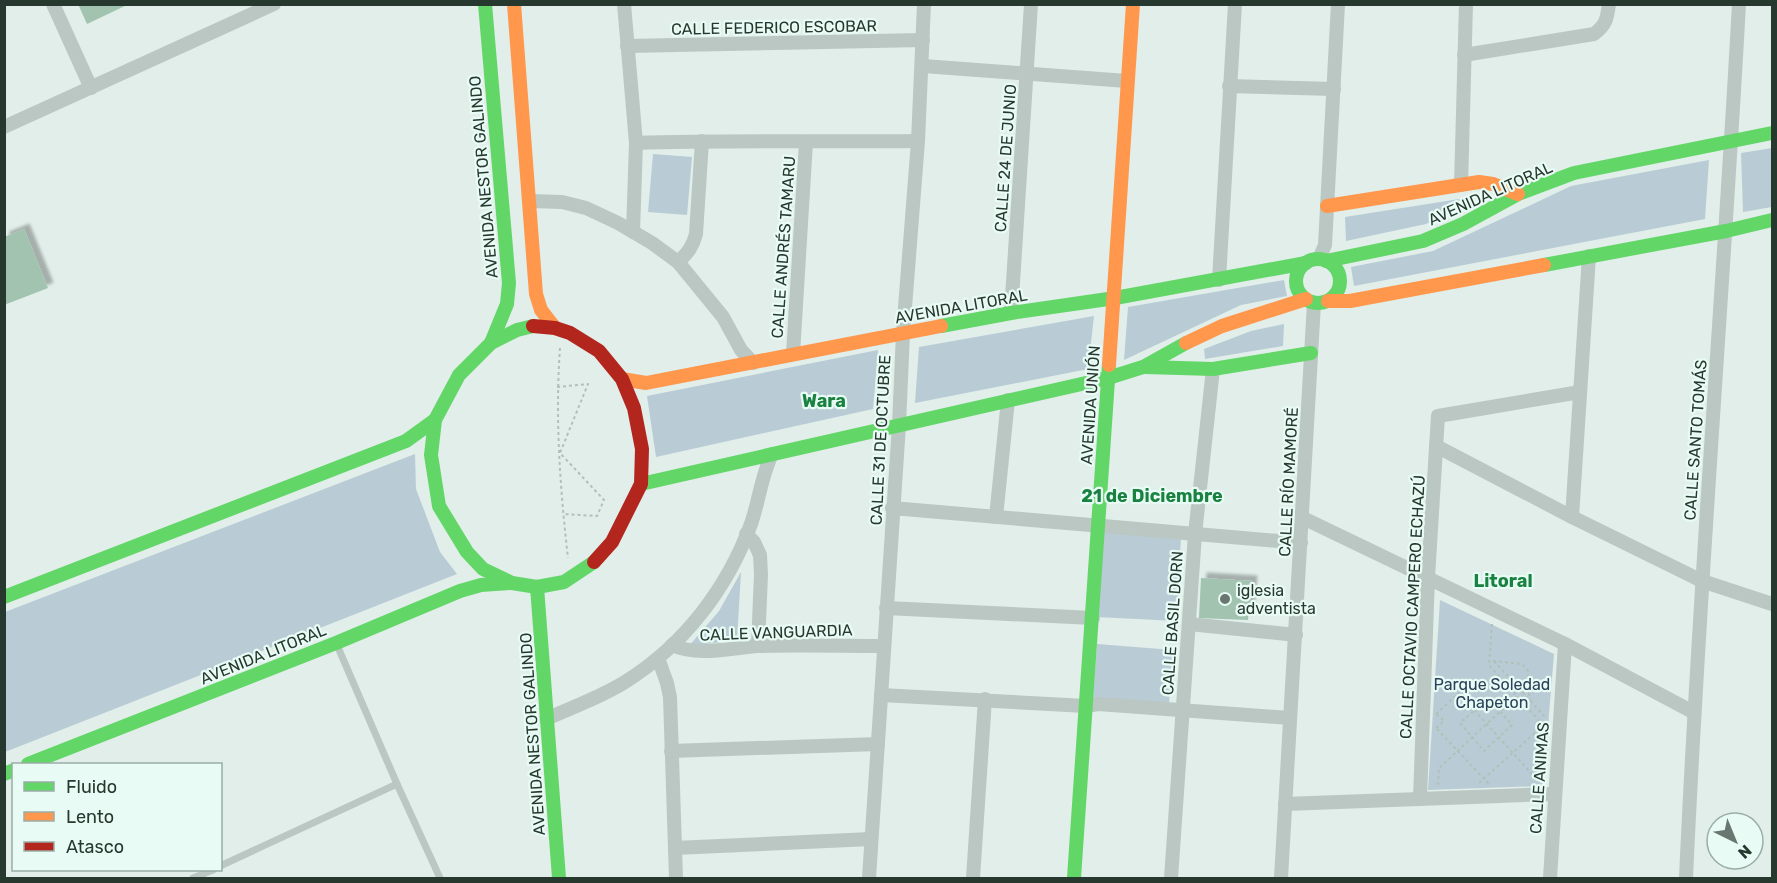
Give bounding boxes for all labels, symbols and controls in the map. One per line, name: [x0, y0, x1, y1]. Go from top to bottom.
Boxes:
street label: CALLE FEDERICO ESCOBAR: [671, 16, 877, 39]
street label: AVENIDA NESTOR GALINDO: [465, 75, 502, 279]
street label: CALLE 24 DE JUNIO: [991, 83, 1020, 233]
street label: CALLE ANDRÉS TAMARU: [768, 155, 799, 339]
street label: AVENIDA LITORAL: [1425, 158, 1555, 229]
street label: AVENIDA LITORAL: [893, 285, 1029, 327]
street label: AVENIDA UNIÓN: [1076, 345, 1104, 465]
street label: CALLE 31 DE OCTUBRE: [867, 354, 894, 526]
street label: CALLE SANTO TOMÁS: [1680, 359, 1711, 521]
district label: Wara: [802, 390, 846, 412]
street label: CALLE RÍO MAMORÉ: [1275, 407, 1302, 557]
street label: CALLE OCTAVIO CAMPERO ECHAZÚ: [1395, 474, 1429, 740]
district label: 21 de Diciembre: [1081, 485, 1223, 507]
street label: CALLE BASIL DORN: [1158, 550, 1187, 696]
district label: Litoral: [1473, 570, 1533, 592]
place label: iglesia adventista: [1237, 581, 1316, 618]
marker: iglesia adventista: [1218, 592, 1232, 606]
street label: CALLE VANGUARDIA: [699, 620, 853, 645]
street label: AVENIDA LITORAL: [197, 621, 329, 688]
street label: AVENIDA NESTOR GALINDO: [516, 632, 549, 836]
park label: Parque Soledad Chapeton: [1434, 675, 1550, 712]
street label: CALLE ANIMAS: [1526, 722, 1553, 835]
legend: [12, 763, 222, 871]
text: Fluido: [66, 776, 117, 798]
text: Lento: [66, 806, 114, 828]
north arrow: [1705, 811, 1765, 871]
text: Atasco: [66, 836, 124, 858]
text: N: [1734, 841, 1756, 862]

